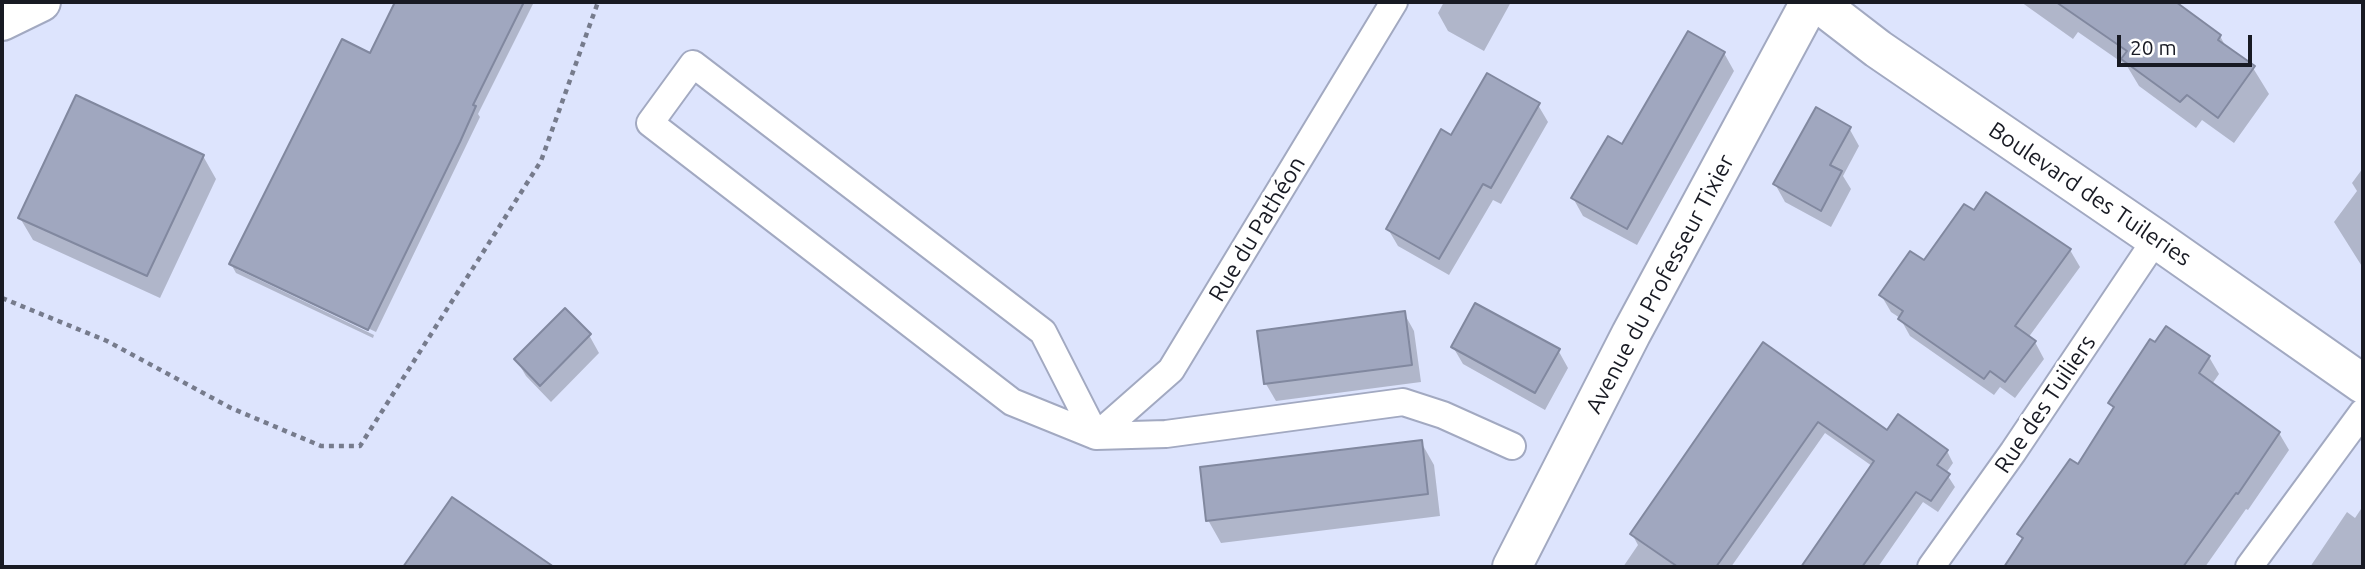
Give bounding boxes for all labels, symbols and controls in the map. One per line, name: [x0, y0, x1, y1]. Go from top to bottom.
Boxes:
scale bar: [2120, 21, 2255, 65]
text: 20 m: [2130, 35, 2177, 59]
street label: Boulevard des Tuileries: [1983, 116, 2197, 272]
street label: Avenue du Professeur Tixier: [1580, 150, 1740, 418]
street label: Rue du Pathéon: [1203, 152, 1311, 306]
street label: Rue des Tuiliers: [1989, 330, 2101, 478]

